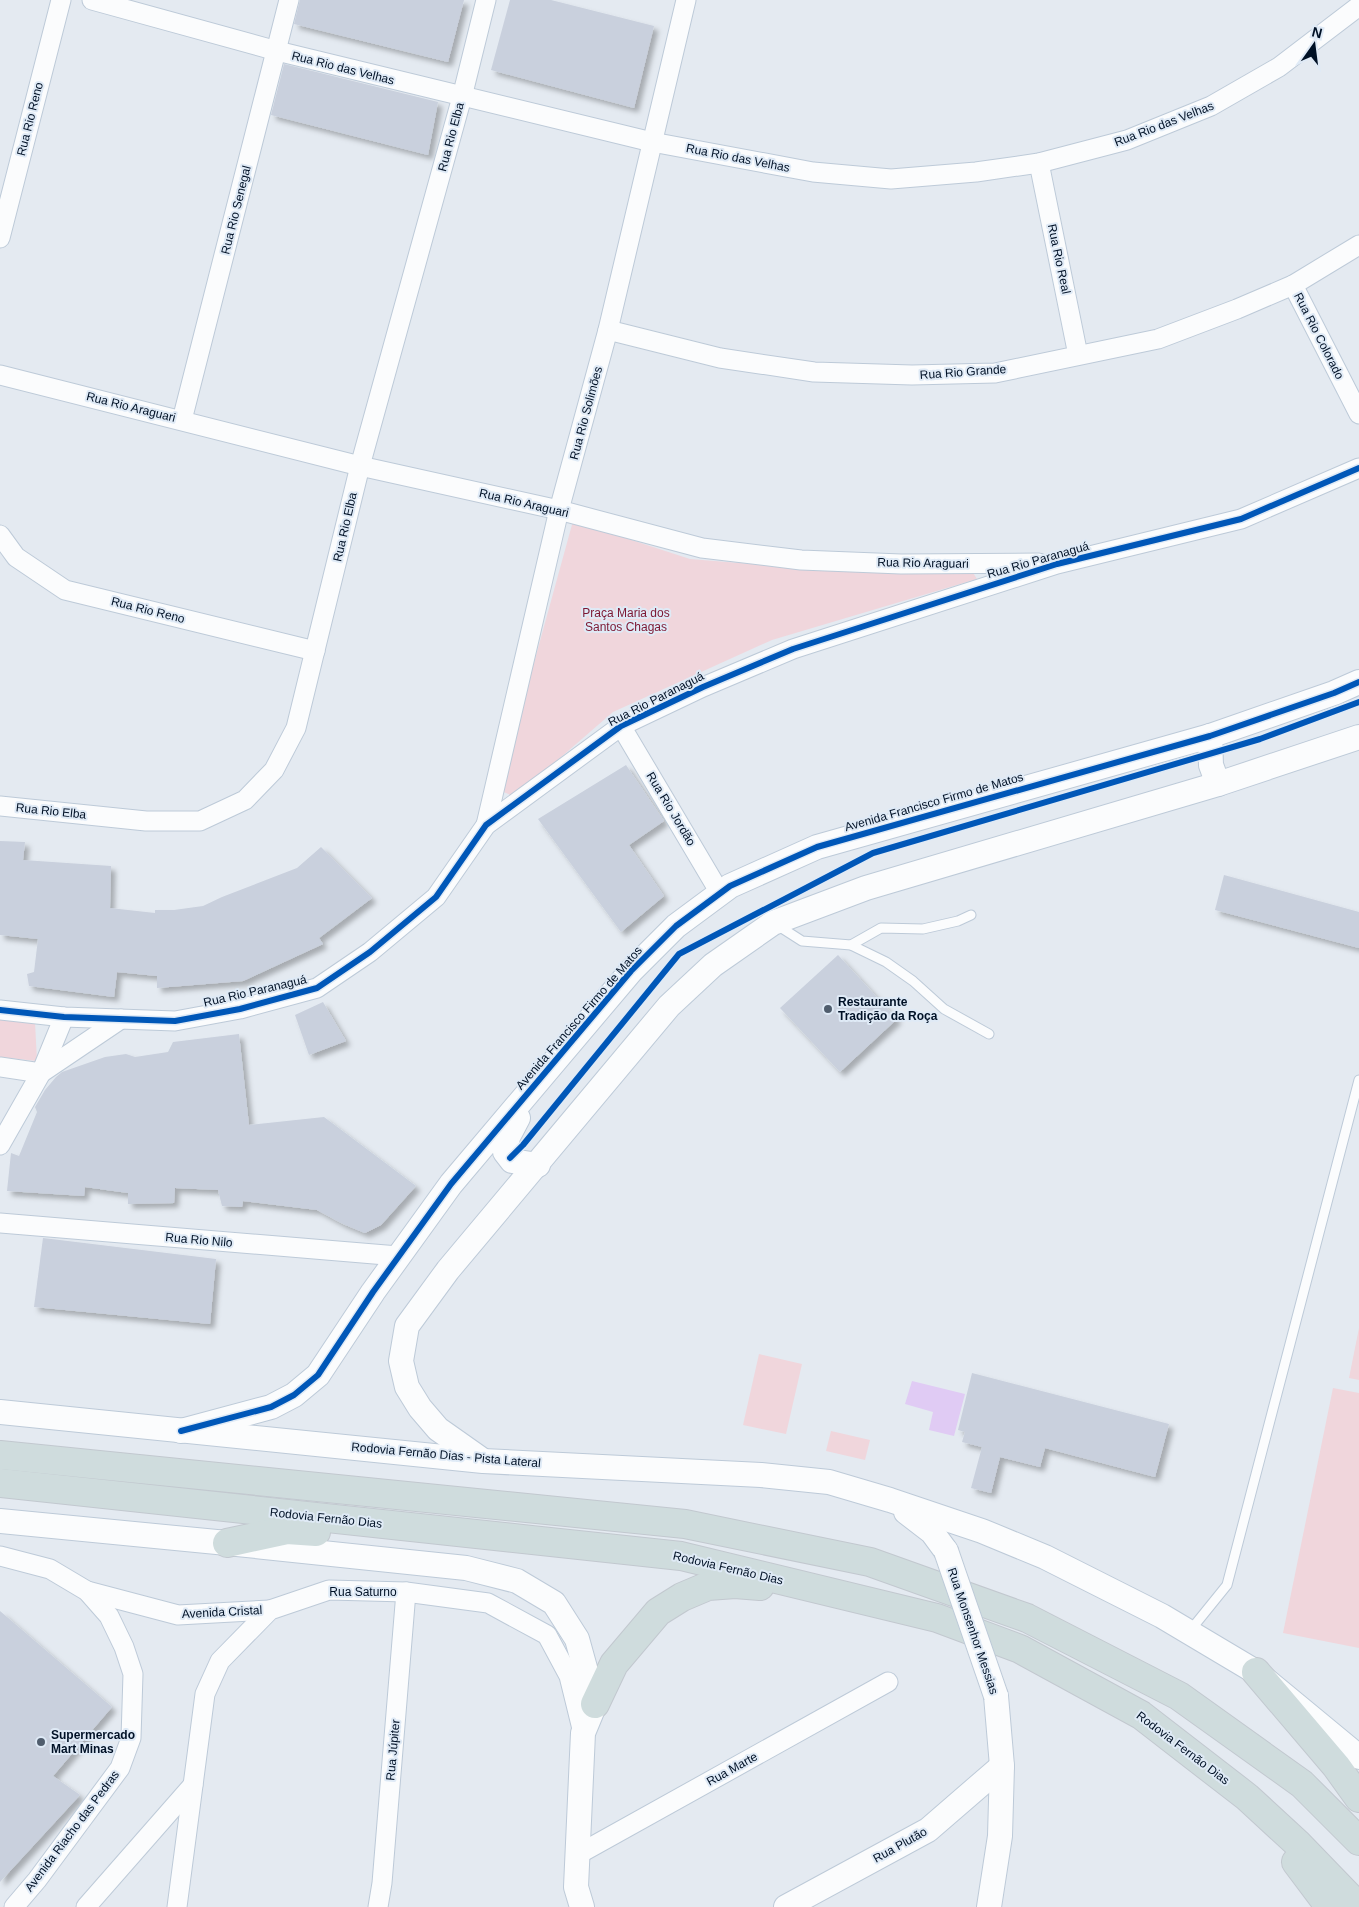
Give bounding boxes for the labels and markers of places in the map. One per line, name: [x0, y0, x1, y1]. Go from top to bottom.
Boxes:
place label: Restaurante Tradição da Roça: [838, 995, 938, 1023]
marker: Restaurante Tradição da Roça: [822, 1003, 834, 1015]
place label: Supermercado Mart Minas: [51, 1728, 135, 1756]
marker: Supermercado Mart Minas: [35, 1736, 47, 1748]

